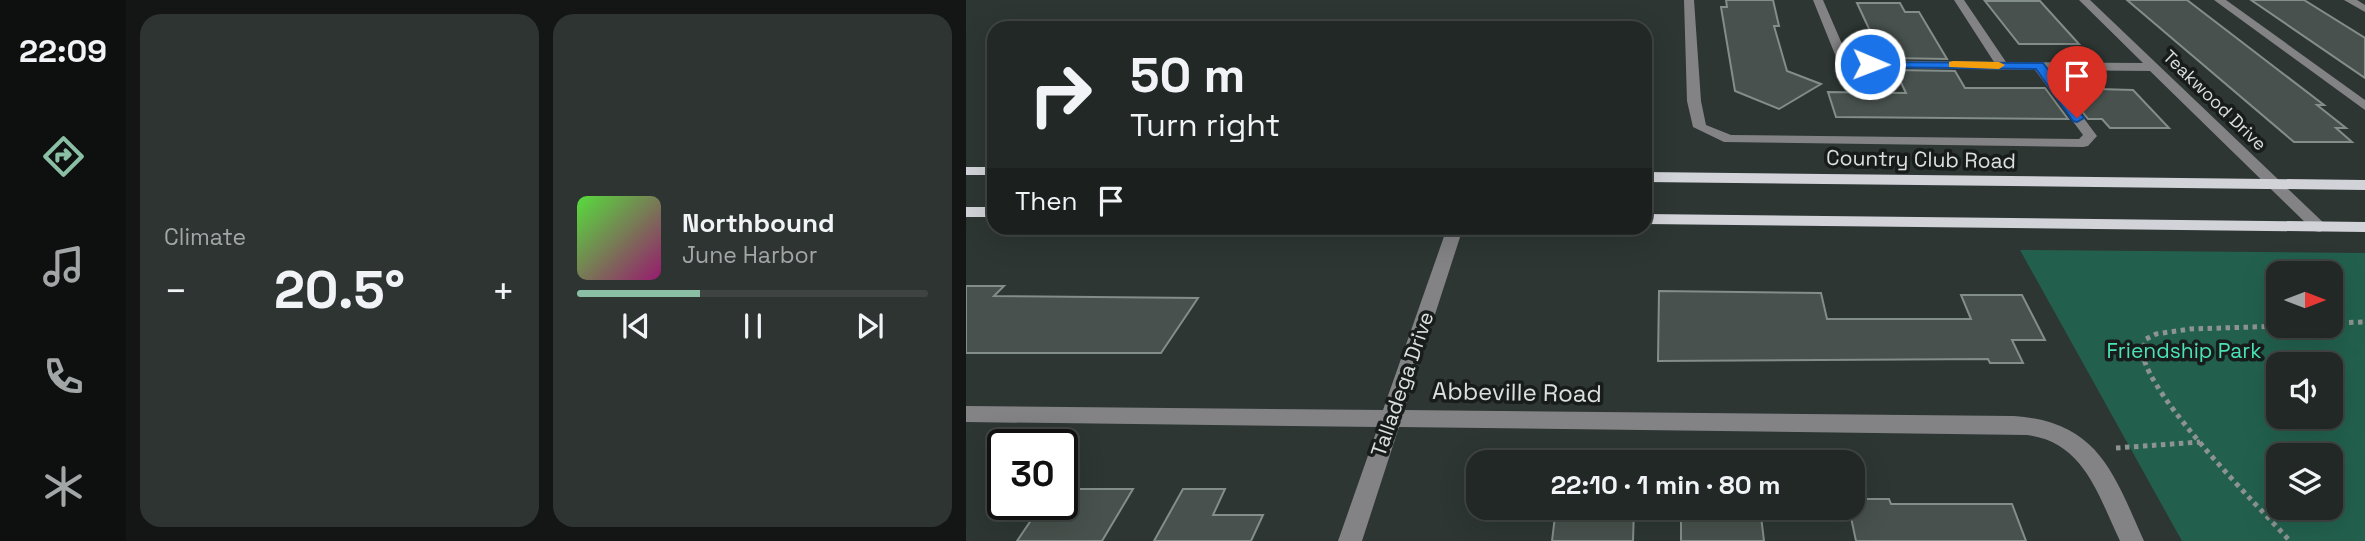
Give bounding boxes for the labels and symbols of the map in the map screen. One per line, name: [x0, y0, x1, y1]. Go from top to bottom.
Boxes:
position arrow: [1833, 27, 1907, 101]
street label: Teakwood Drive: [2158, 45, 2272, 155]
pin: [2047, 46, 2107, 118]
street label: Country Club Road: [1826, 144, 2016, 174]
north arrow: [2266, 261, 2343, 338]
street label: Talladega Drive: [1365, 308, 1439, 460]
park label: Friendship Park: [2107, 337, 2261, 364]
street label: Abbeville Road: [1432, 375, 1602, 409]
speed limit sign: 30: [987, 429, 1078, 520]

